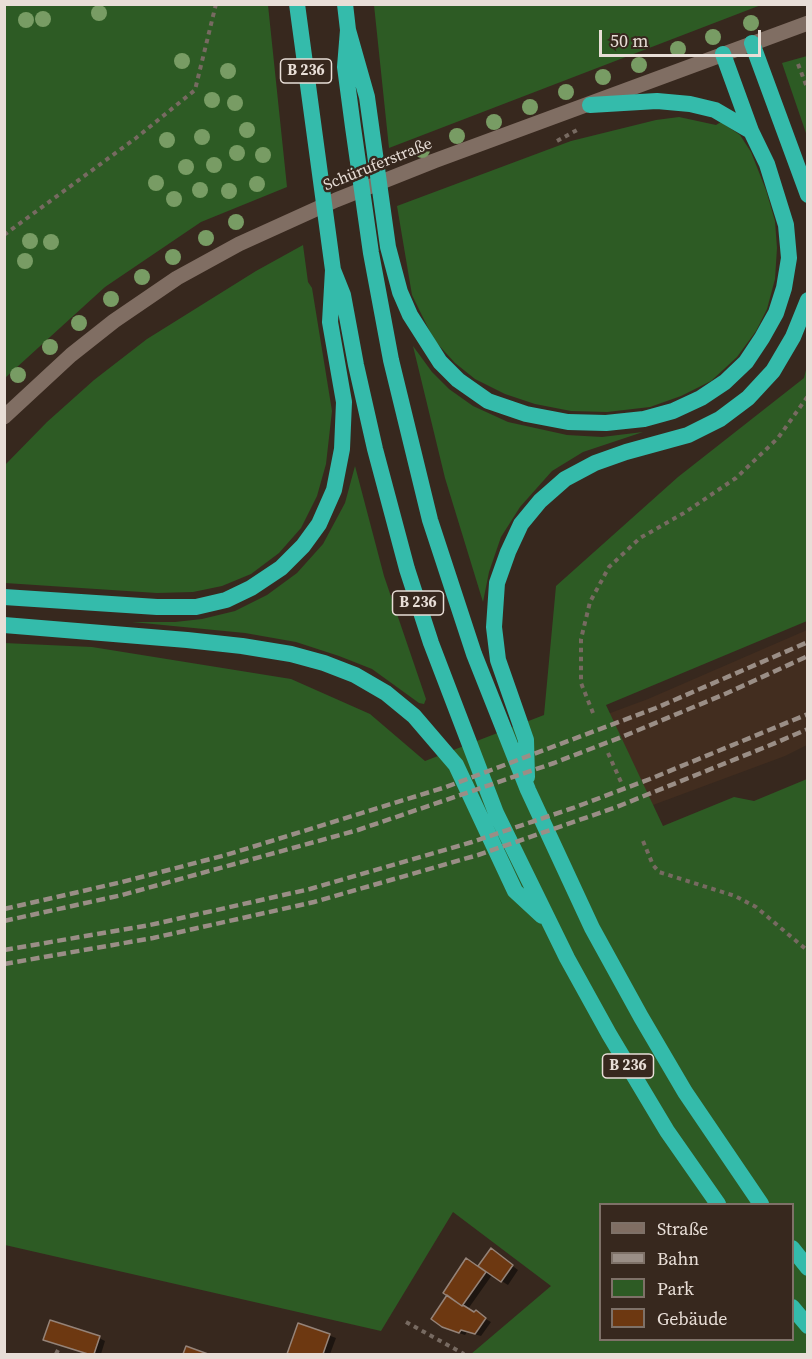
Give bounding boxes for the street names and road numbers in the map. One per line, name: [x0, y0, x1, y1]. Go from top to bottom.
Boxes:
road number: B 236: [280, 59, 332, 83]
street label: Schüruferstraße: [321, 134, 435, 196]
road number: B 236: [392, 591, 444, 615]
road number: B 236: [602, 1054, 654, 1078]

